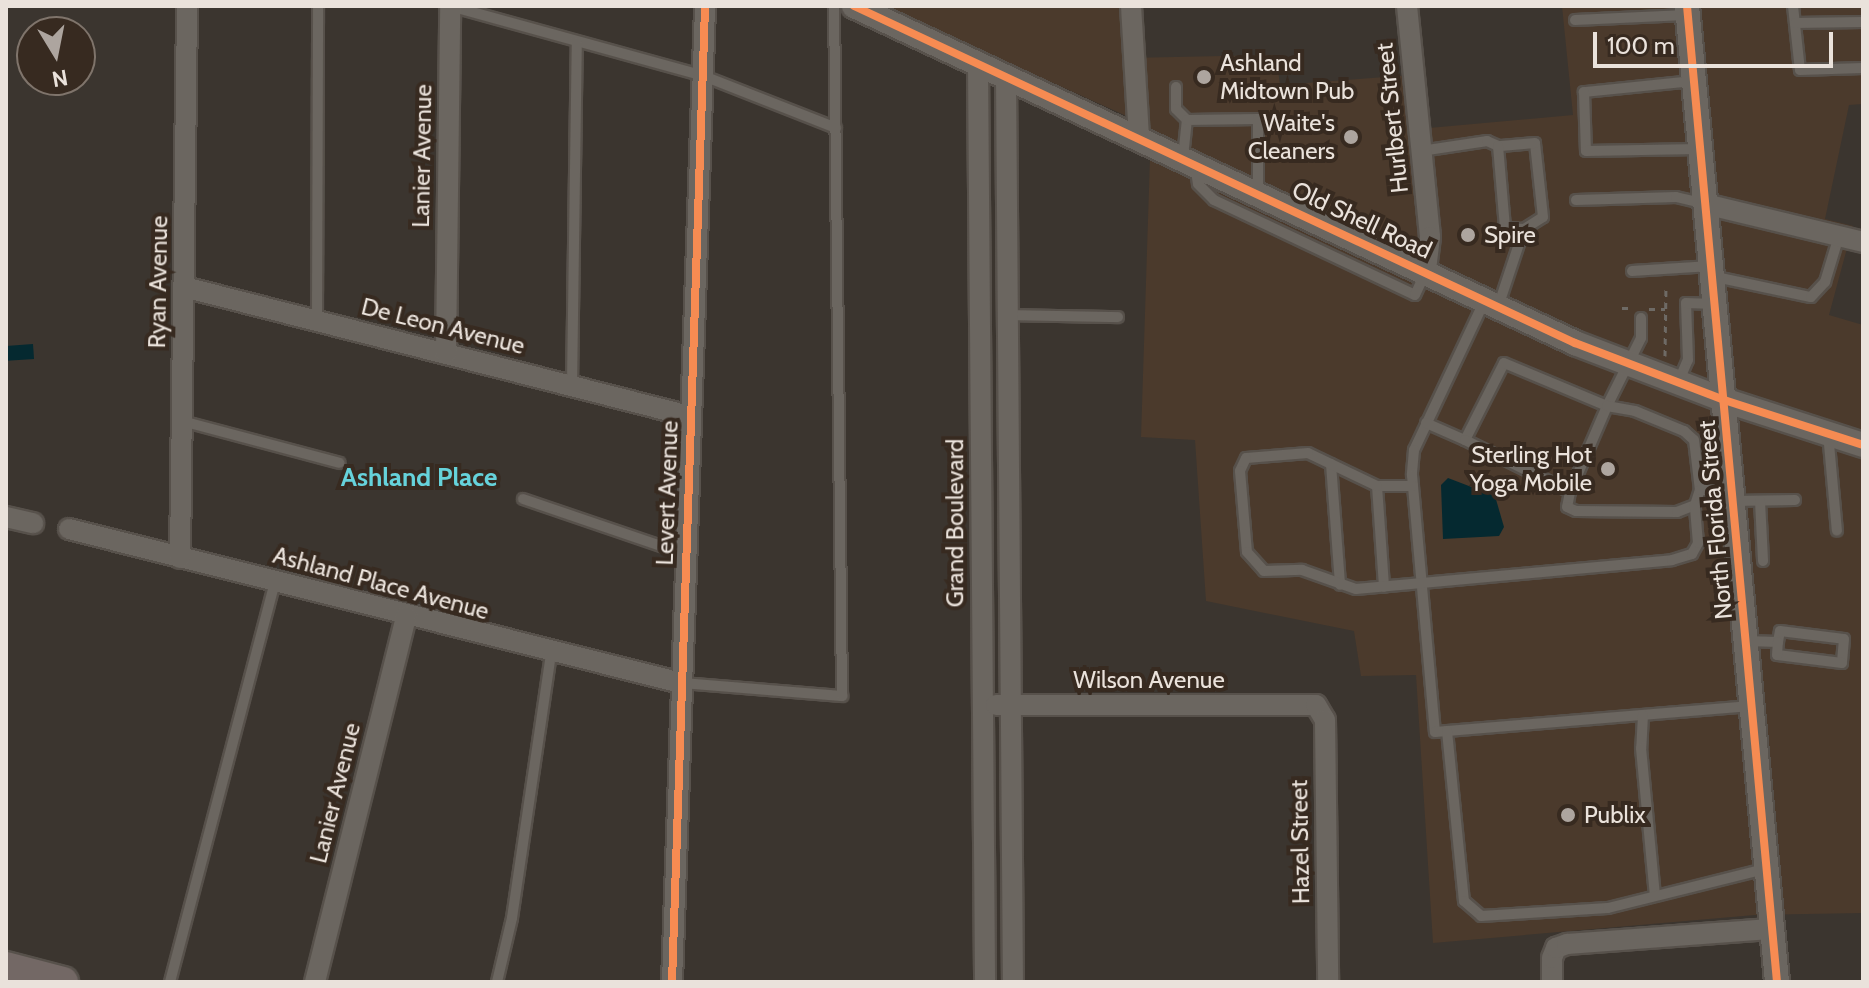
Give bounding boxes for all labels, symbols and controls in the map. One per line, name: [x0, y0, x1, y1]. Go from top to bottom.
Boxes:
north arrow: [16, 16, 96, 96]
scale bar: [1597, 16, 1837, 66]
text: 100 m: [1607, 31, 1675, 60]
street label: Hurlbert Street: [1370, 41, 1414, 195]
place label: Ashland Midtown Pub: [1220, 49, 1354, 105]
text: N: [50, 64, 70, 93]
marker: Ashland Midtown Pub: [1195, 68, 1213, 86]
street label: Lanier Avenue: [406, 84, 438, 228]
place label: Waite's Cleaners: [1248, 109, 1335, 165]
marker: Waite's Cleaners: [1342, 128, 1360, 146]
street label: Old Shell Road: [1288, 175, 1436, 265]
street label: Ryan Avenue: [142, 215, 174, 349]
place label: Spire: [1484, 221, 1536, 249]
marker: Spire: [1459, 226, 1477, 244]
street label: De Leon Avenue: [358, 292, 528, 360]
street label: North Florida Street: [1692, 419, 1738, 621]
street label: Levert Avenue: [650, 420, 684, 566]
street label: Grand Boulevard: [941, 439, 969, 607]
place label: Sterling Hot Yoga Mobile: [1470, 441, 1592, 497]
marker: Sterling Hot Yoga Mobile: [1599, 460, 1617, 478]
district label: Ashland Place: [341, 462, 497, 494]
street label: Ashland Place Avenue: [270, 540, 492, 626]
street label: Wilson Avenue: [1073, 666, 1225, 694]
street label: Lanier Avenue: [304, 720, 366, 866]
street label: Hazel Street: [1285, 780, 1315, 904]
place label: Publix: [1584, 801, 1646, 829]
marker: Publix: [1559, 806, 1577, 824]

